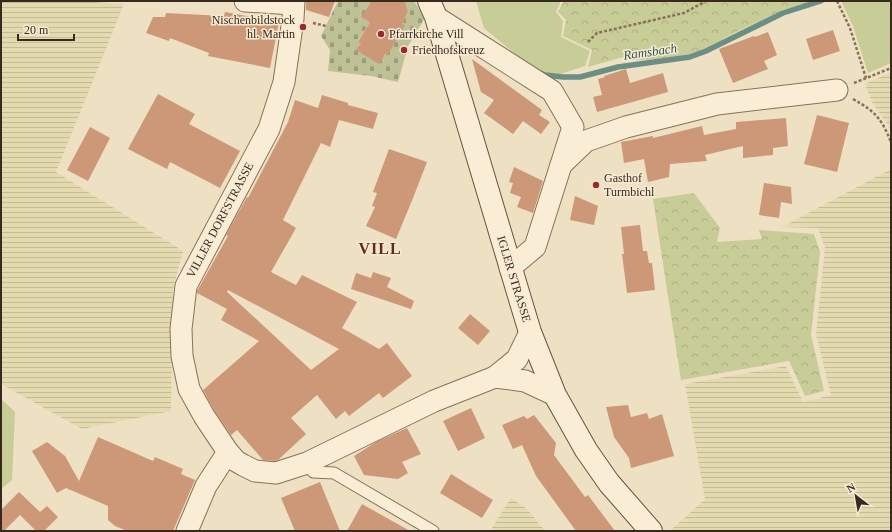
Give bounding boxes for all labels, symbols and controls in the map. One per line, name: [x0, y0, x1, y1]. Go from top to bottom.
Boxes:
place label: Nischenbildstock hl. Martin: [212, 13, 295, 41]
scale bar: [18, 16, 74, 42]
marker: Nischenbildstock hl. Martin: [298, 22, 308, 32]
text: 20 m: [24, 23, 49, 37]
place label: Pfarrkirche Vill: [389, 27, 464, 41]
marker: Pfarrkirche Vill: [376, 29, 386, 39]
water label: Ramsbach: [621, 40, 678, 63]
place label: Friedhofskreuz: [412, 43, 485, 57]
marker: Friedhofskreuz: [399, 45, 409, 55]
street label: VILLER DORFSTRASSE: [184, 160, 256, 280]
place label: Gasthof Turmbichl: [604, 171, 655, 199]
marker: Gasthof Turmbichl: [591, 180, 601, 190]
street label: IGLER STRASSE: [494, 234, 534, 324]
district label: VILL: [358, 240, 402, 257]
north arrow: [836, 476, 876, 516]
text: N: [844, 480, 857, 495]

